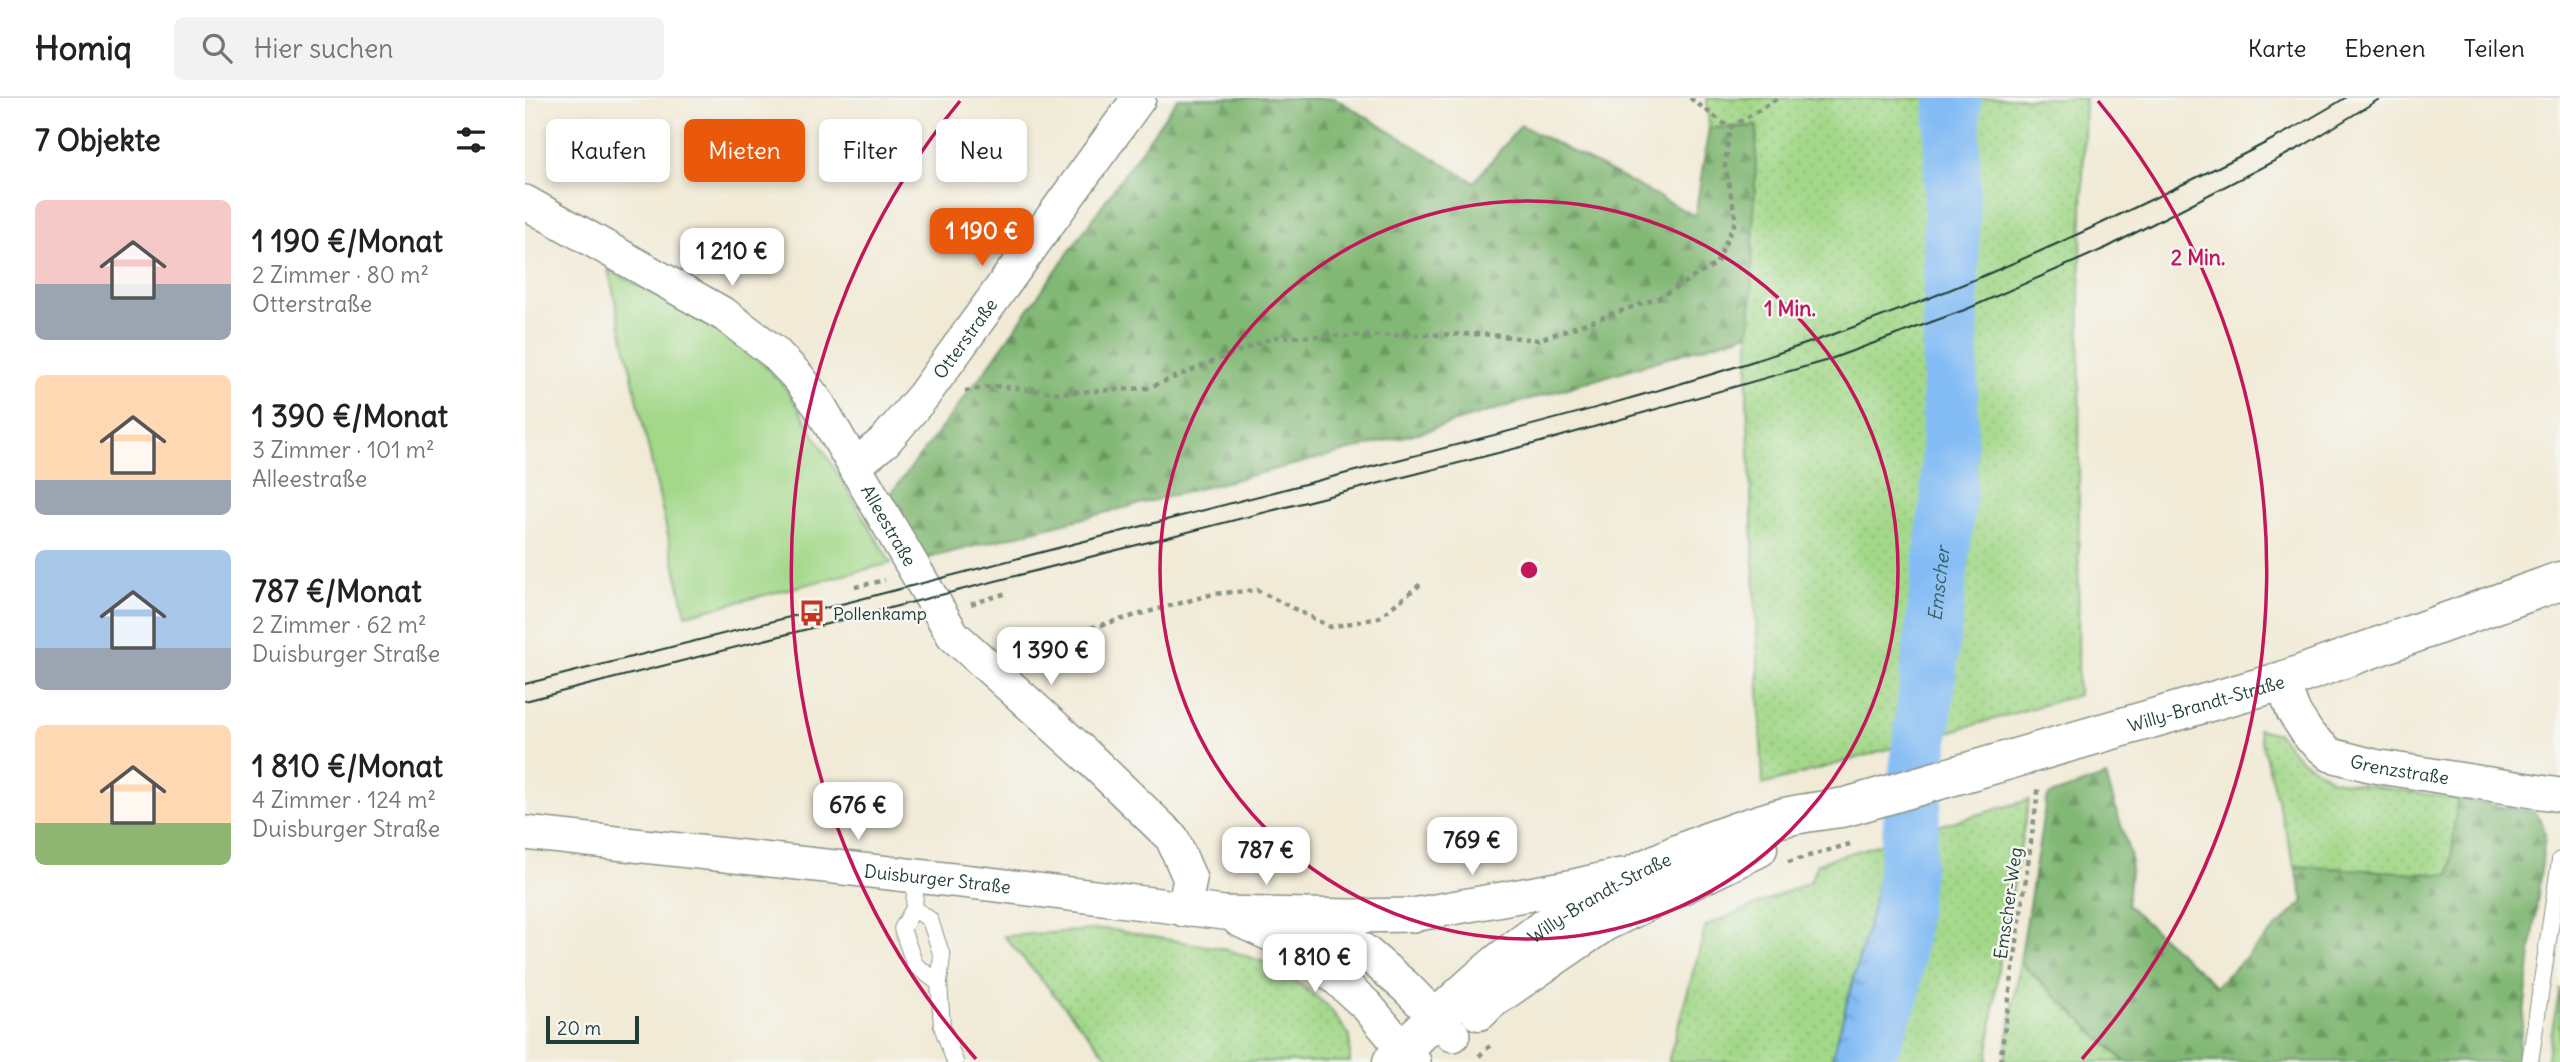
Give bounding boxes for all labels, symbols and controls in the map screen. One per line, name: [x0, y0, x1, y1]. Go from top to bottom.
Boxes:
search box: [174, 17, 664, 80]
text: Homiq: [35, 27, 132, 69]
icon: search: [198, 29, 236, 67]
text: Hier suchen: [254, 32, 393, 65]
text: Karte: [2248, 33, 2307, 63]
text: Ebenen: [2345, 33, 2426, 63]
text: Teilen: [2464, 33, 2525, 63]
chip: Kaufen: [546, 119, 670, 182]
chip: Mieten: [684, 119, 805, 182]
chip: Filter: [819, 119, 922, 182]
chip: Neu: [936, 119, 1027, 182]
text: 7 Objekte: [35, 121, 161, 159]
icon: filters: [452, 121, 490, 159]
pin: 1 190 €: [917, 208, 1047, 268]
text: 1 190 €: [946, 216, 1018, 245]
text: 1 190 €/Monat: [252, 222, 443, 260]
icon: home: [91, 228, 175, 312]
pin: 1 210 €: [667, 228, 797, 288]
text: 1 210 €: [696, 236, 768, 265]
text: 2 Min.: [2171, 244, 2225, 271]
text: 2 Zimmer · 80 m²: [252, 260, 429, 289]
text: Otterstraße: [252, 289, 372, 318]
street label: Otterstraße: [928, 293, 1002, 383]
text: 1 Min.: [1764, 295, 1816, 322]
text: 1 390 €/Monat: [252, 397, 448, 435]
icon: home: [91, 403, 175, 487]
text: 3 Zimmer · 101 m²: [252, 435, 435, 464]
text: Alleestraße: [252, 464, 367, 493]
street label: Alleestraße: [856, 481, 922, 570]
water label: Emscher: [1922, 543, 1955, 622]
centre of rings: [1517, 558, 1541, 582]
text: 787 €/Monat: [252, 572, 422, 610]
icon: home: [91, 578, 175, 662]
bus stop icon: Pollenkamp: [797, 598, 827, 628]
place label: Pollenkamp: [833, 602, 927, 625]
text: 2 Zimmer · 62 m²: [252, 610, 427, 639]
pin: 1 390 €: [986, 628, 1116, 687]
text: 1 390 €: [1013, 635, 1089, 664]
text: Duisburger Straße: [252, 639, 440, 668]
street label: Willy-Brandt-Straße: [2125, 669, 2287, 737]
text: 1 810 €/Monat: [252, 747, 443, 785]
street label: Grenzstraße: [2348, 749, 2451, 789]
icon: home: [91, 753, 175, 837]
pin: 676 €: [809, 782, 907, 842]
text: 4 Zimmer · 124 m²: [252, 785, 436, 814]
text: 676 €: [829, 790, 887, 819]
text: Duisburger Straße: [252, 814, 440, 843]
pin: 769 €: [1423, 818, 1521, 877]
text: 769 €: [1443, 825, 1501, 854]
pin: 787 €: [1217, 828, 1315, 887]
text: 787 €: [1238, 835, 1294, 864]
street label: Emscher-Weg: [1989, 846, 2027, 960]
street label: Willy-Brandt-Straße: [1523, 847, 1674, 948]
street label: Duisburger Straße: [863, 859, 1012, 898]
pin: 1 810 €: [1250, 934, 1380, 994]
text: 1 810 €: [1279, 942, 1351, 971]
scale bar: [546, 1013, 639, 1045]
text: 20 m: [557, 1016, 601, 1040]

